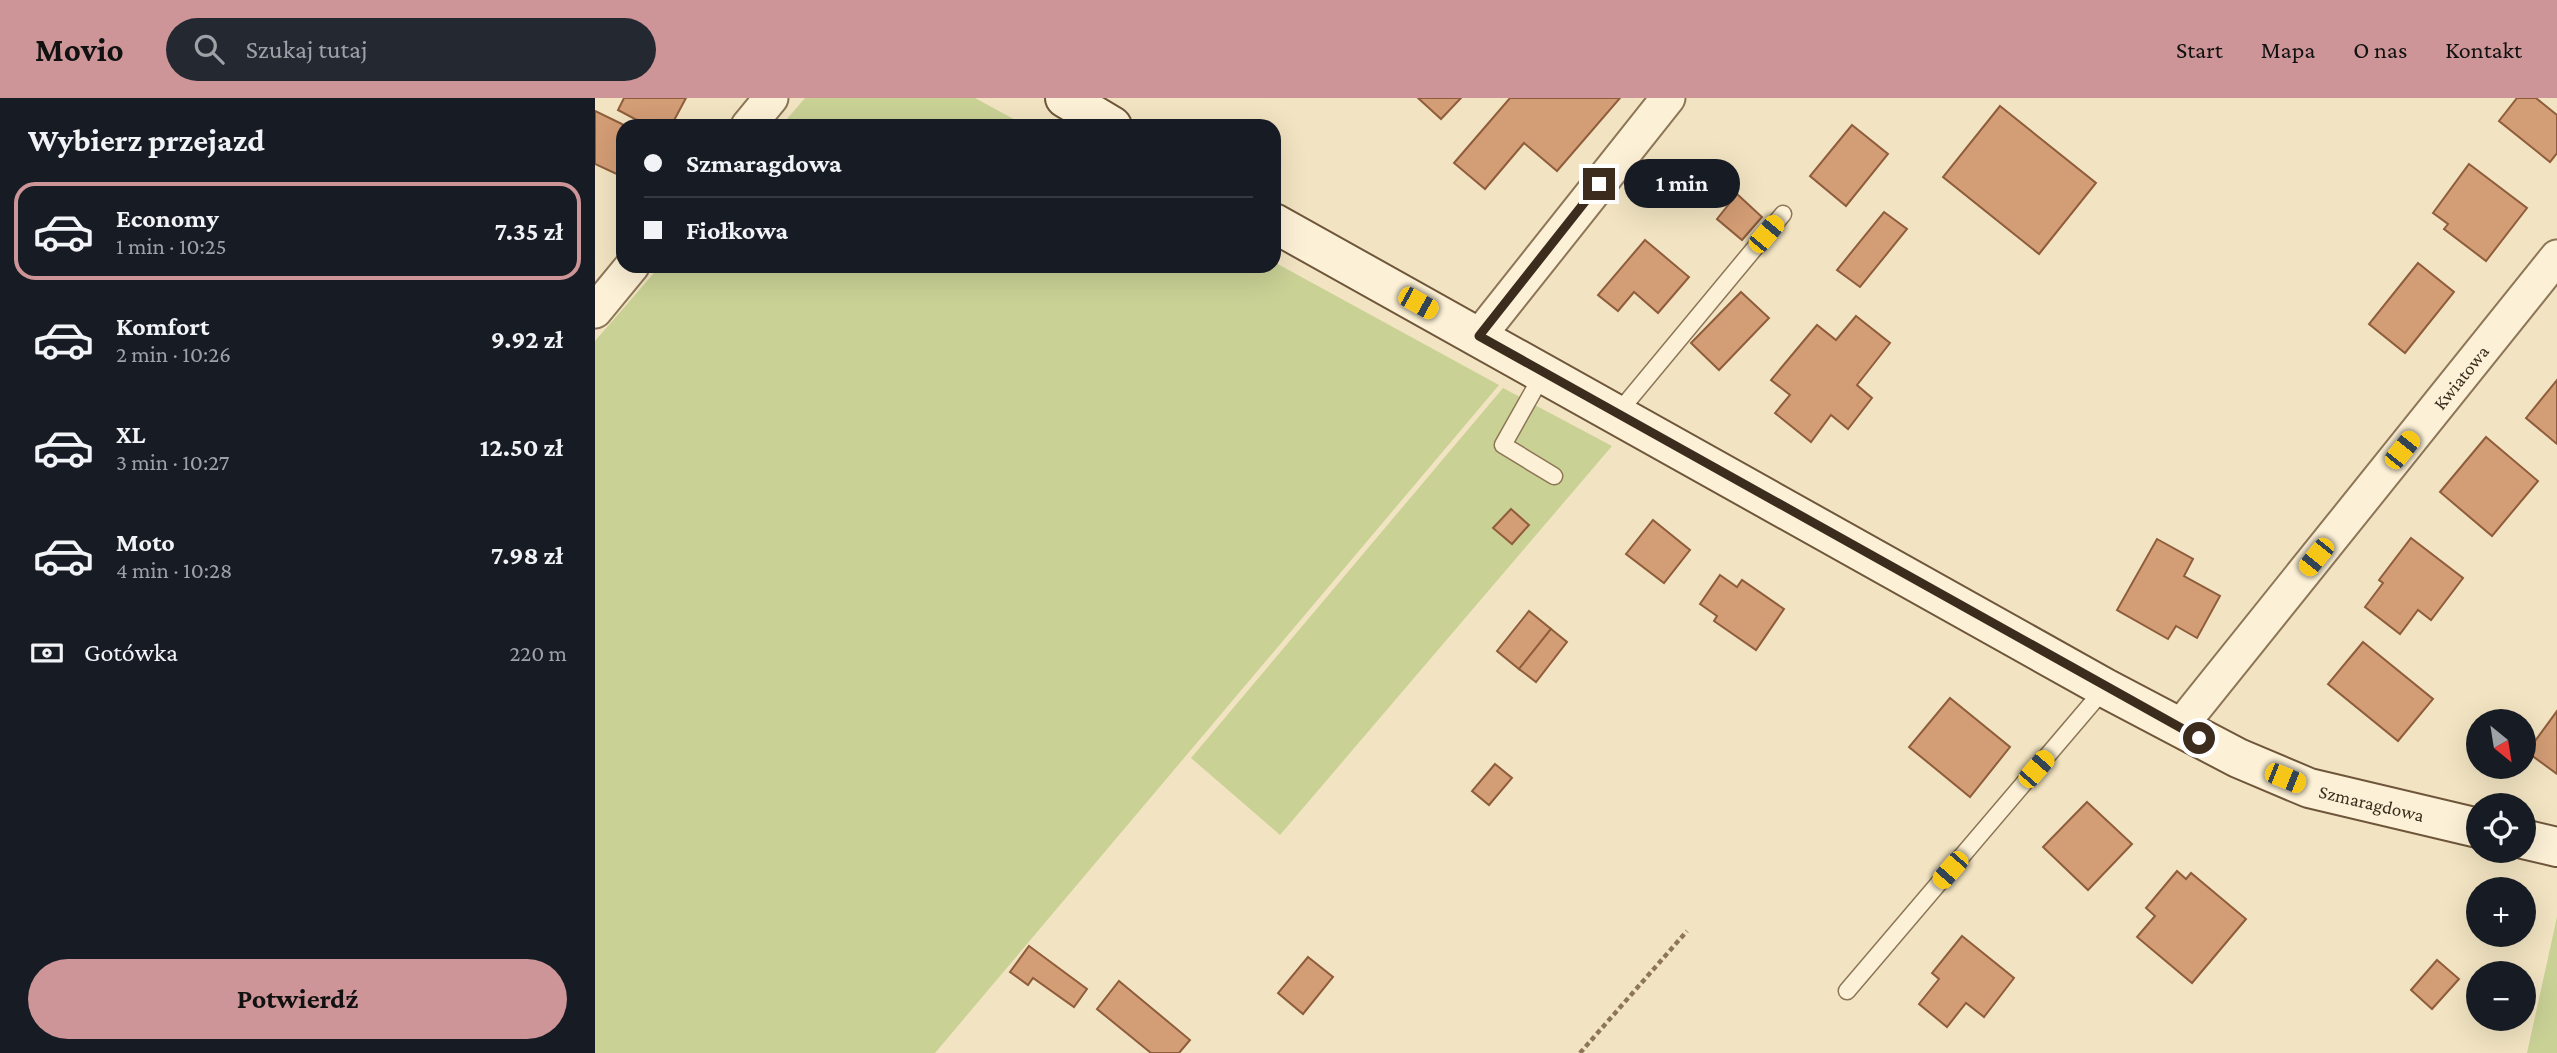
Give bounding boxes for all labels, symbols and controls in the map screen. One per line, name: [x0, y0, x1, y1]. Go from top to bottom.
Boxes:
search box: [166, 18, 656, 81]
icon: search: [190, 30, 228, 68]
text: Movio: [35, 31, 124, 68]
text: Szukaj tutaj: [246, 35, 367, 64]
text: Start: [2176, 36, 2223, 63]
text: Mapa: [2261, 36, 2315, 63]
text: O nas: [2353, 36, 2407, 63]
text: Kontakt: [2445, 36, 2522, 63]
text: Wybierz przejazd: [28, 122, 265, 158]
text: Szmaragdowa: [686, 149, 842, 178]
callout: 1 min: [1623, 160, 1739, 208]
route end: [1583, 168, 1615, 200]
text: 1 min: [1656, 170, 1708, 196]
icon: car: [32, 200, 95, 263]
text: Economy: [116, 204, 219, 233]
car: [1745, 211, 1788, 257]
text: Fiołkowa: [686, 216, 788, 245]
text: 7.35 zł: [495, 217, 563, 246]
text: 1 min · 10:25: [116, 233, 227, 259]
car: [1395, 284, 1442, 322]
icon: car: [32, 308, 95, 371]
text: Komfort: [116, 312, 209, 341]
text: 9.92 zł: [491, 325, 563, 354]
text: 2 min · 10:26: [116, 341, 231, 367]
street label: Kwiatowa: [2429, 341, 2493, 413]
icon: car: [32, 416, 95, 479]
text: XL: [116, 420, 145, 449]
car: [2381, 427, 2424, 473]
text: 12.50 zł: [480, 433, 563, 462]
text: 3 min · 10:27: [116, 449, 229, 475]
icon: car: [32, 524, 95, 587]
text: Moto: [116, 528, 175, 557]
car: [2295, 534, 2338, 580]
text: 7.98 zł: [491, 541, 563, 570]
text: 4 min · 10:28: [116, 557, 232, 583]
icon: cash: [28, 634, 66, 672]
text: Gotówka: [84, 638, 178, 667]
text: 220 m: [509, 640, 567, 666]
north arrow: [2466, 709, 2536, 779]
map controls: [2466, 709, 2536, 1031]
route start: [2183, 722, 2215, 754]
car: [2015, 746, 2058, 792]
car: [2262, 760, 2309, 796]
street label: Szmaragdowa: [2317, 780, 2426, 825]
button: locate: [2466, 793, 2536, 863]
car: [1929, 847, 1972, 893]
button: +: [2466, 877, 2536, 947]
button: Potwierdź: [28, 959, 567, 1039]
button: −: [2466, 961, 2536, 1031]

